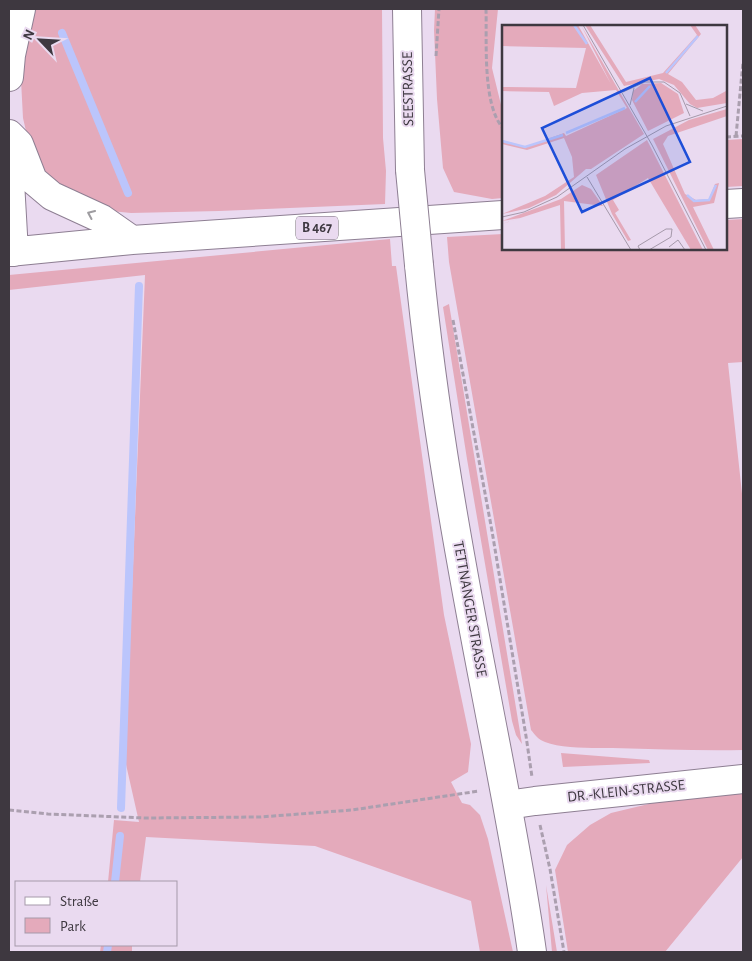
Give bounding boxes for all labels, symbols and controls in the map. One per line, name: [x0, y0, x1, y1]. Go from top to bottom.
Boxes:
north arrow: [15, 15, 65, 65]
inset map: [502, 25, 727, 250]
text: N: [21, 28, 38, 42]
street label: SEESTRASSE: [400, 52, 416, 126]
one-way arrow: [87, 210, 96, 221]
road number: B 467: [296, 217, 338, 240]
street label: TETTNANGER STRASSE: [451, 540, 489, 678]
street label: DR.-KLEIN-STRASSE: [566, 777, 686, 805]
legend: [15, 881, 178, 946]
text: Straße: [60, 894, 99, 909]
text: Park: [60, 919, 86, 934]

